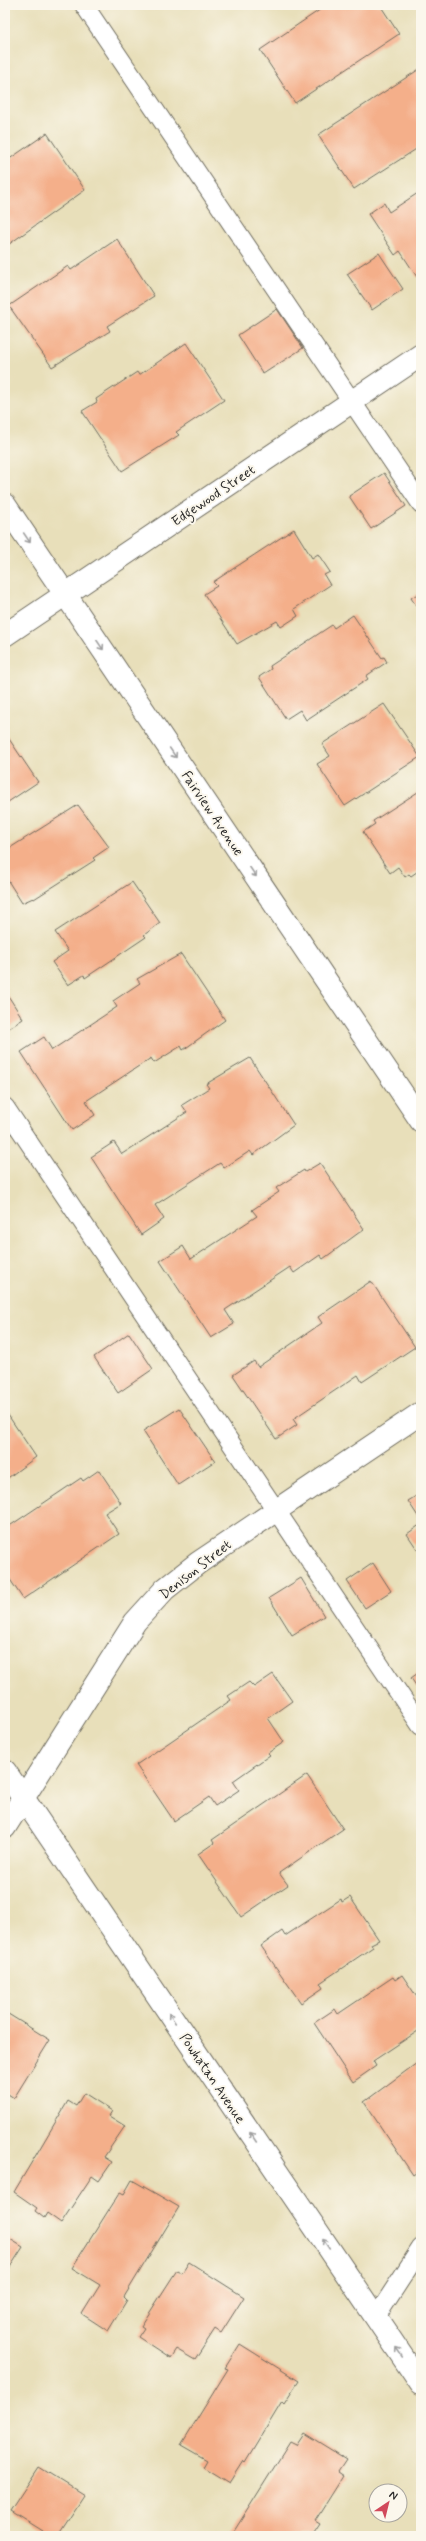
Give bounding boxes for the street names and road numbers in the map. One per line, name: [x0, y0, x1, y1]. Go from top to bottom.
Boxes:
street label: Edgewood Street: [168, 461, 260, 532]
street label: Fairview Avenue: [177, 768, 247, 860]
street label: Denison Street: [156, 1536, 235, 1604]
street label: Powhatan Avenue: [175, 2030, 249, 2127]

